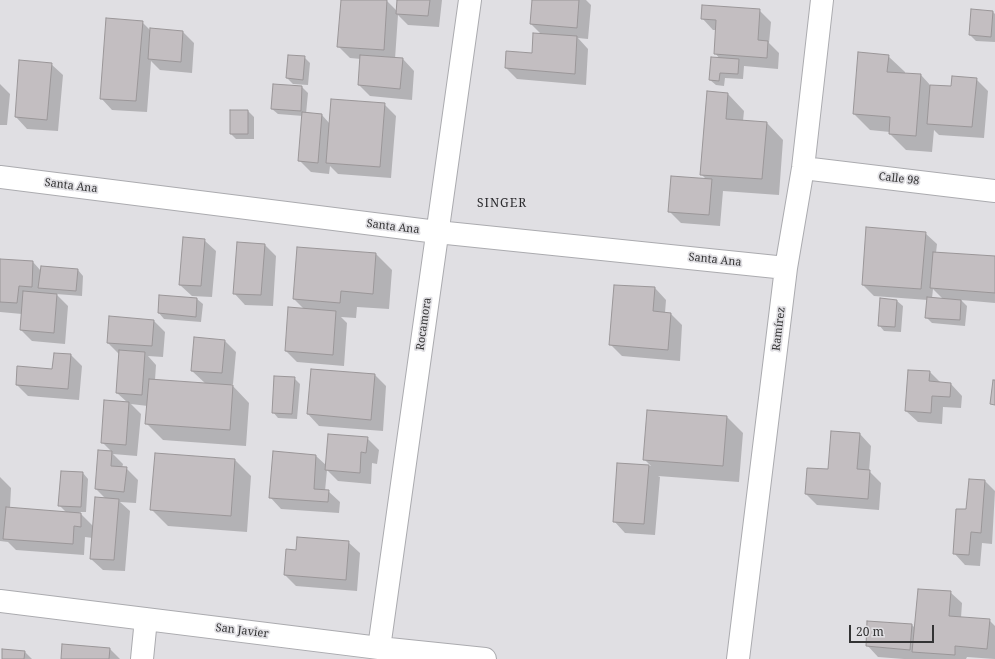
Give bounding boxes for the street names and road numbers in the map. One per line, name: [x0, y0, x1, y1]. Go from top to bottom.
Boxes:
street label: Calle 98: [878, 170, 920, 188]
street label: Santa Ana: [44, 176, 98, 196]
street label: Santa Ana: [366, 217, 420, 237]
street label: Santa Ana: [688, 251, 742, 269]
street label: Rocamora: [414, 297, 434, 351]
street label: Ramírez: [770, 306, 788, 352]
street label: San Javier: [215, 621, 269, 641]

